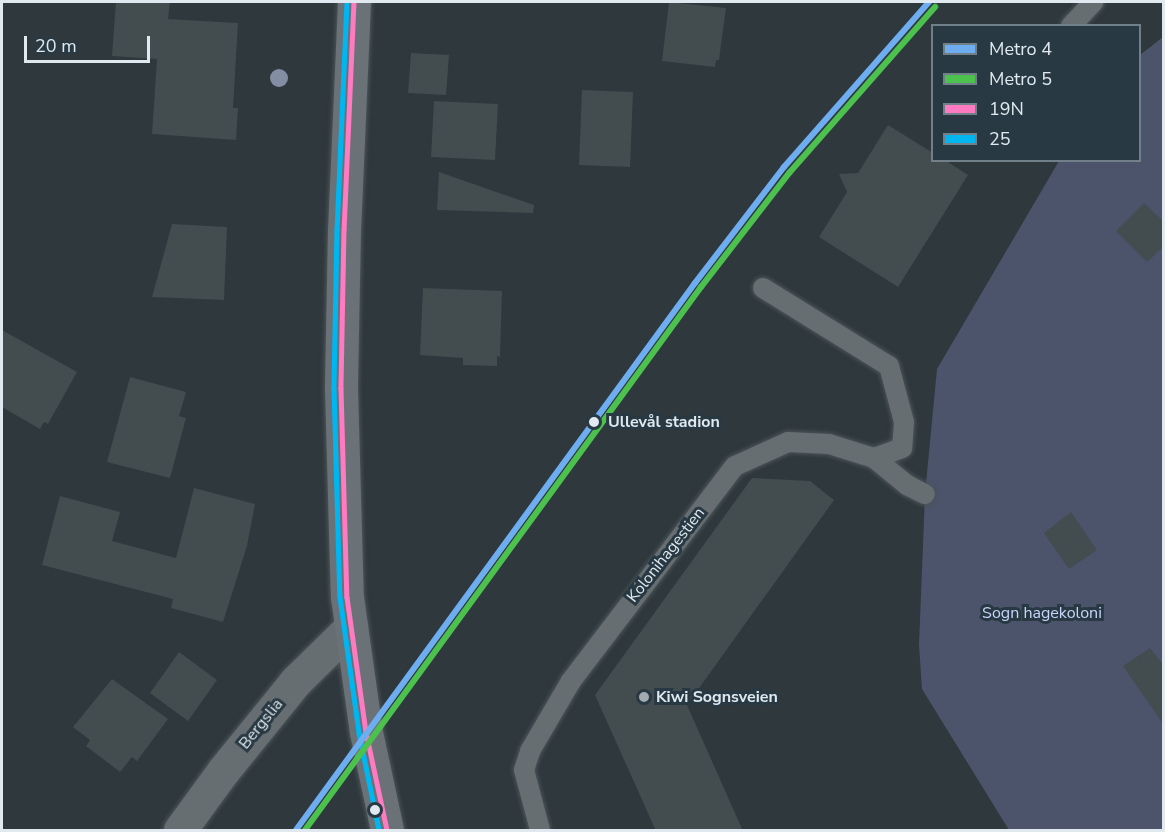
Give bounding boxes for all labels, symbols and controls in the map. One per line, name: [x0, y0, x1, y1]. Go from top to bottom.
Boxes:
scale bar: [27, 24, 153, 62]
legend: [931, 24, 1141, 162]
text: 20 m: [35, 34, 77, 58]
text: Metro 4: [989, 37, 1052, 61]
text: Metro 5: [989, 67, 1052, 91]
text: 19N: [989, 97, 1024, 121]
text: 25: [989, 127, 1011, 151]
place label: Ullevål stadion: [608, 412, 720, 432]
marker: Ullevål stadion: [585, 413, 603, 431]
street label: Kolonihagestien: [623, 504, 709, 606]
park label: Sogn hagekoloni: [982, 603, 1102, 623]
place label: Kiwi Sognsveien: [656, 687, 778, 707]
marker: Kiwi Sognsveien: [637, 690, 651, 704]
street label: Bergslia: [235, 695, 287, 753]
unlabelled marker: [369, 804, 381, 816]

